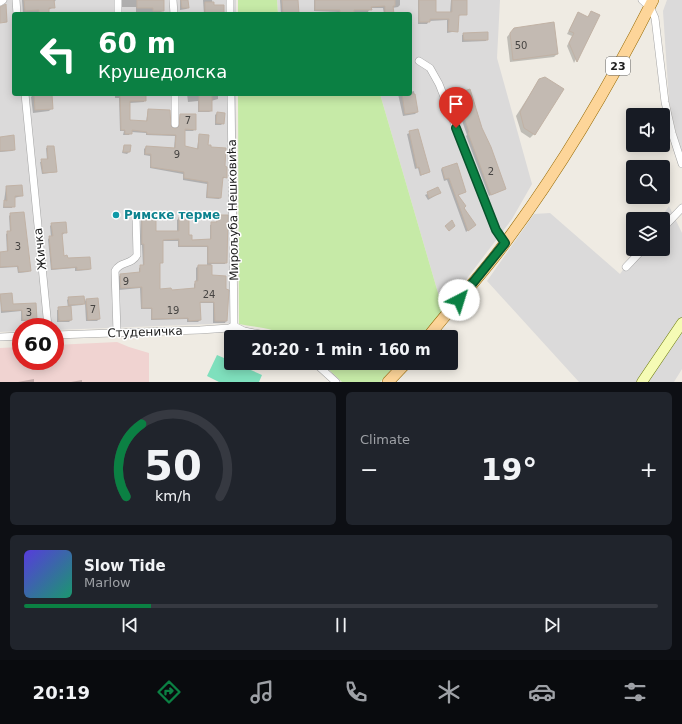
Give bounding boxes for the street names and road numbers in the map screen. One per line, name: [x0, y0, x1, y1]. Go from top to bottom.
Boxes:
road number: 23: [606, 57, 630, 75]
street label: Мирољуба Нешковића: [225, 139, 241, 281]
street label: Жичка: [31, 227, 49, 271]
street label: Студеничка: [107, 324, 183, 340]

